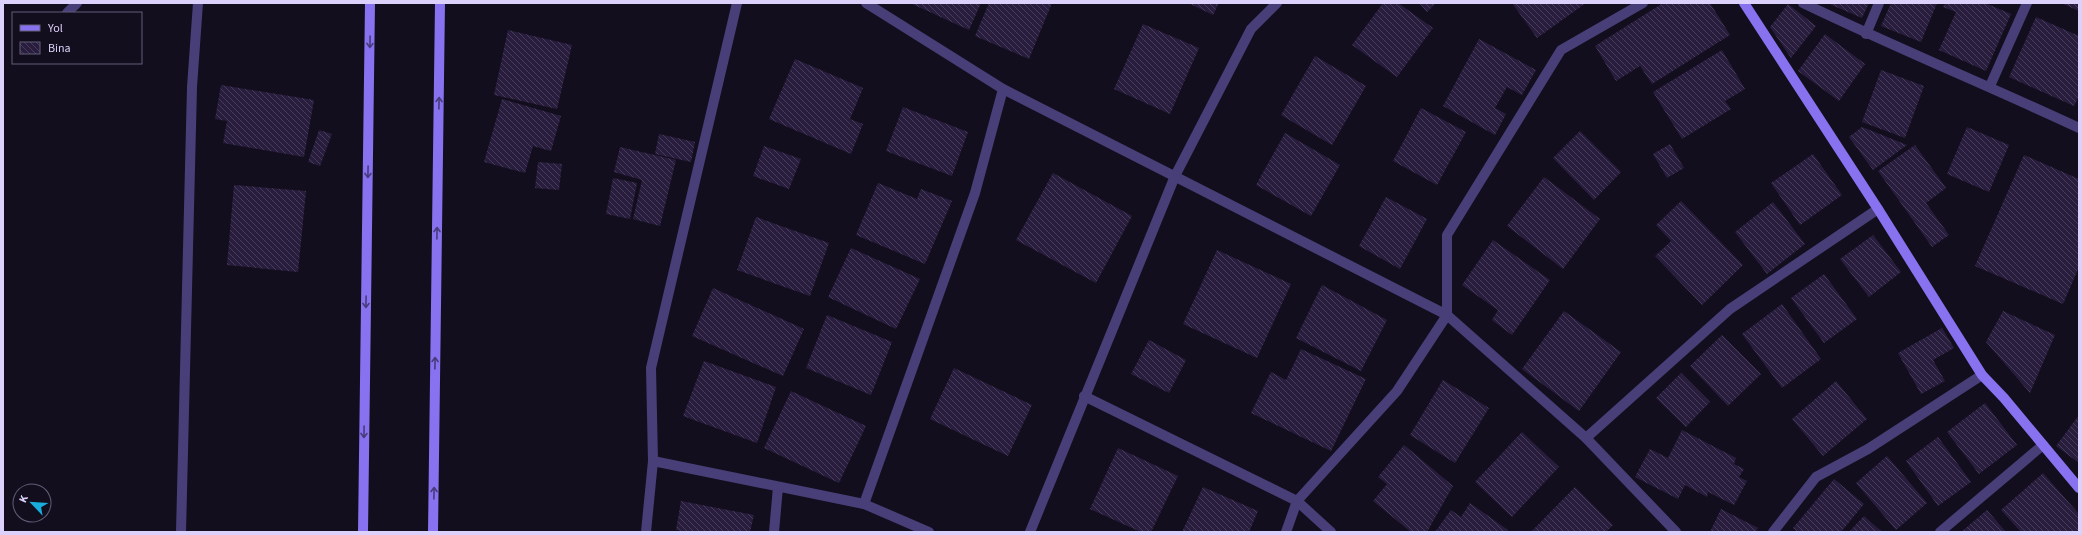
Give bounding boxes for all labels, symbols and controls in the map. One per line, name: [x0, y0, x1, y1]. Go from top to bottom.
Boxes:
legend: [12, 12, 142, 64]
text: Yol: [47, 20, 63, 37]
one-way arrow: [366, 35, 374, 48]
text: Bina: [48, 40, 71, 57]
one-way arrow: [435, 97, 443, 110]
one-way arrow: [364, 165, 372, 178]
one-way arrow: [433, 227, 441, 240]
one-way arrow: [362, 295, 370, 308]
one-way arrow: [431, 357, 439, 370]
one-way arrow: [360, 425, 368, 438]
north arrow: [12, 483, 52, 523]
one-way arrow: [430, 487, 437, 500]
text: K: [15, 493, 32, 505]

